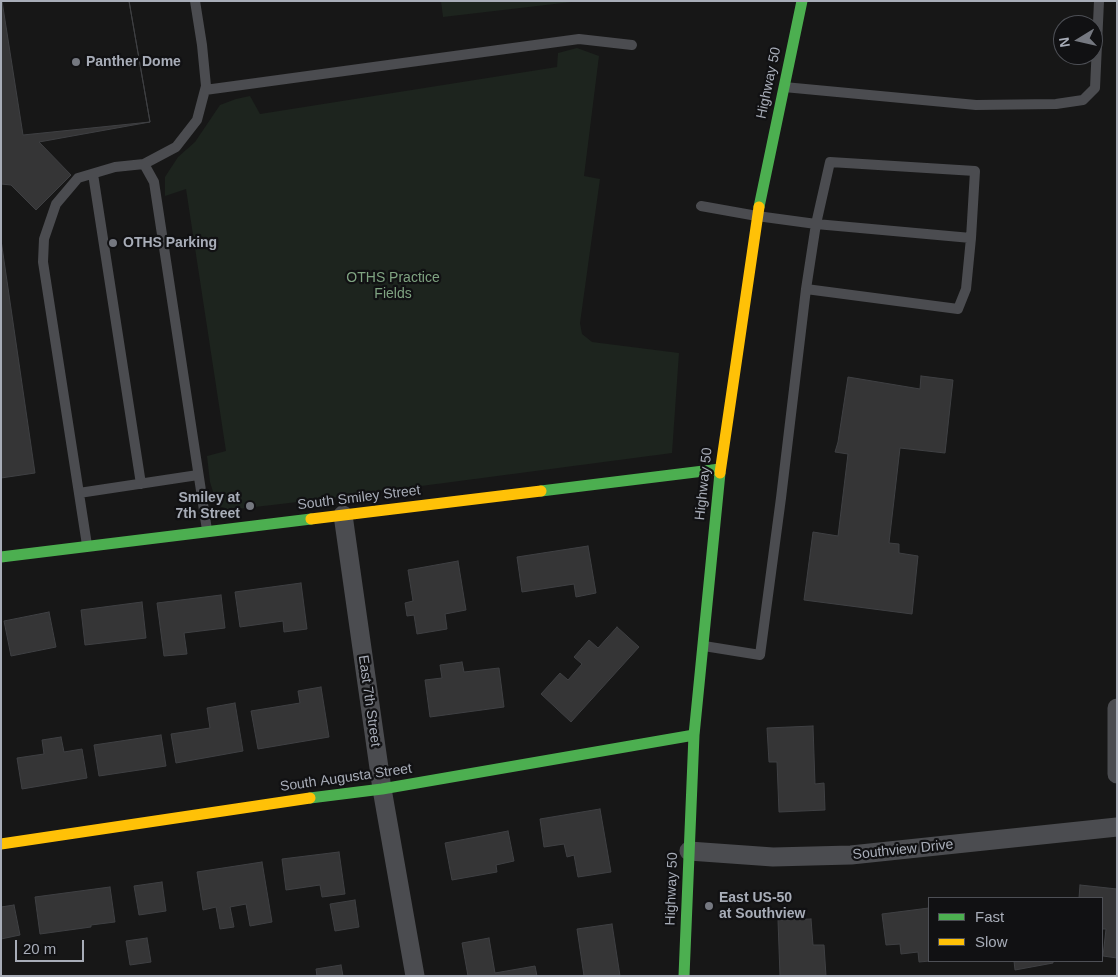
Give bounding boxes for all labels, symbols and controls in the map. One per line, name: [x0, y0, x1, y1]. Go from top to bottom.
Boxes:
north arrow: [1053, 15, 1103, 65]
text: N: [1055, 36, 1073, 48]
street label: Highway 50: [753, 45, 785, 121]
place label: Panther Dome: [86, 54, 181, 70]
marker: Panther Dome: [70, 56, 82, 68]
place label: OTHS Parking: [123, 235, 217, 251]
marker: OTHS Parking: [107, 237, 119, 249]
park label: OTHS Practice Fields: [346, 270, 440, 302]
street label: Highway 50: [692, 447, 716, 521]
street label: South Smiley Street: [297, 482, 421, 514]
place label: Smiley at 7th Street: [175, 490, 240, 522]
marker: Smiley at 7th Street: [244, 500, 256, 512]
street label: East 7th Street: [354, 654, 384, 748]
street label: South Augusta Street: [279, 760, 413, 796]
street label: Southview Drive: [852, 836, 954, 864]
street label: Highway 50: [662, 852, 682, 926]
place label: East US-50 at Southview: [719, 890, 805, 922]
legend: [928, 897, 1103, 962]
marker: East US-50 at Southview: [703, 900, 715, 912]
text: Fast: [975, 908, 1004, 925]
scale bar: [18, 930, 86, 962]
text: Slow: [975, 933, 1008, 950]
text: 20 m: [23, 940, 56, 957]

